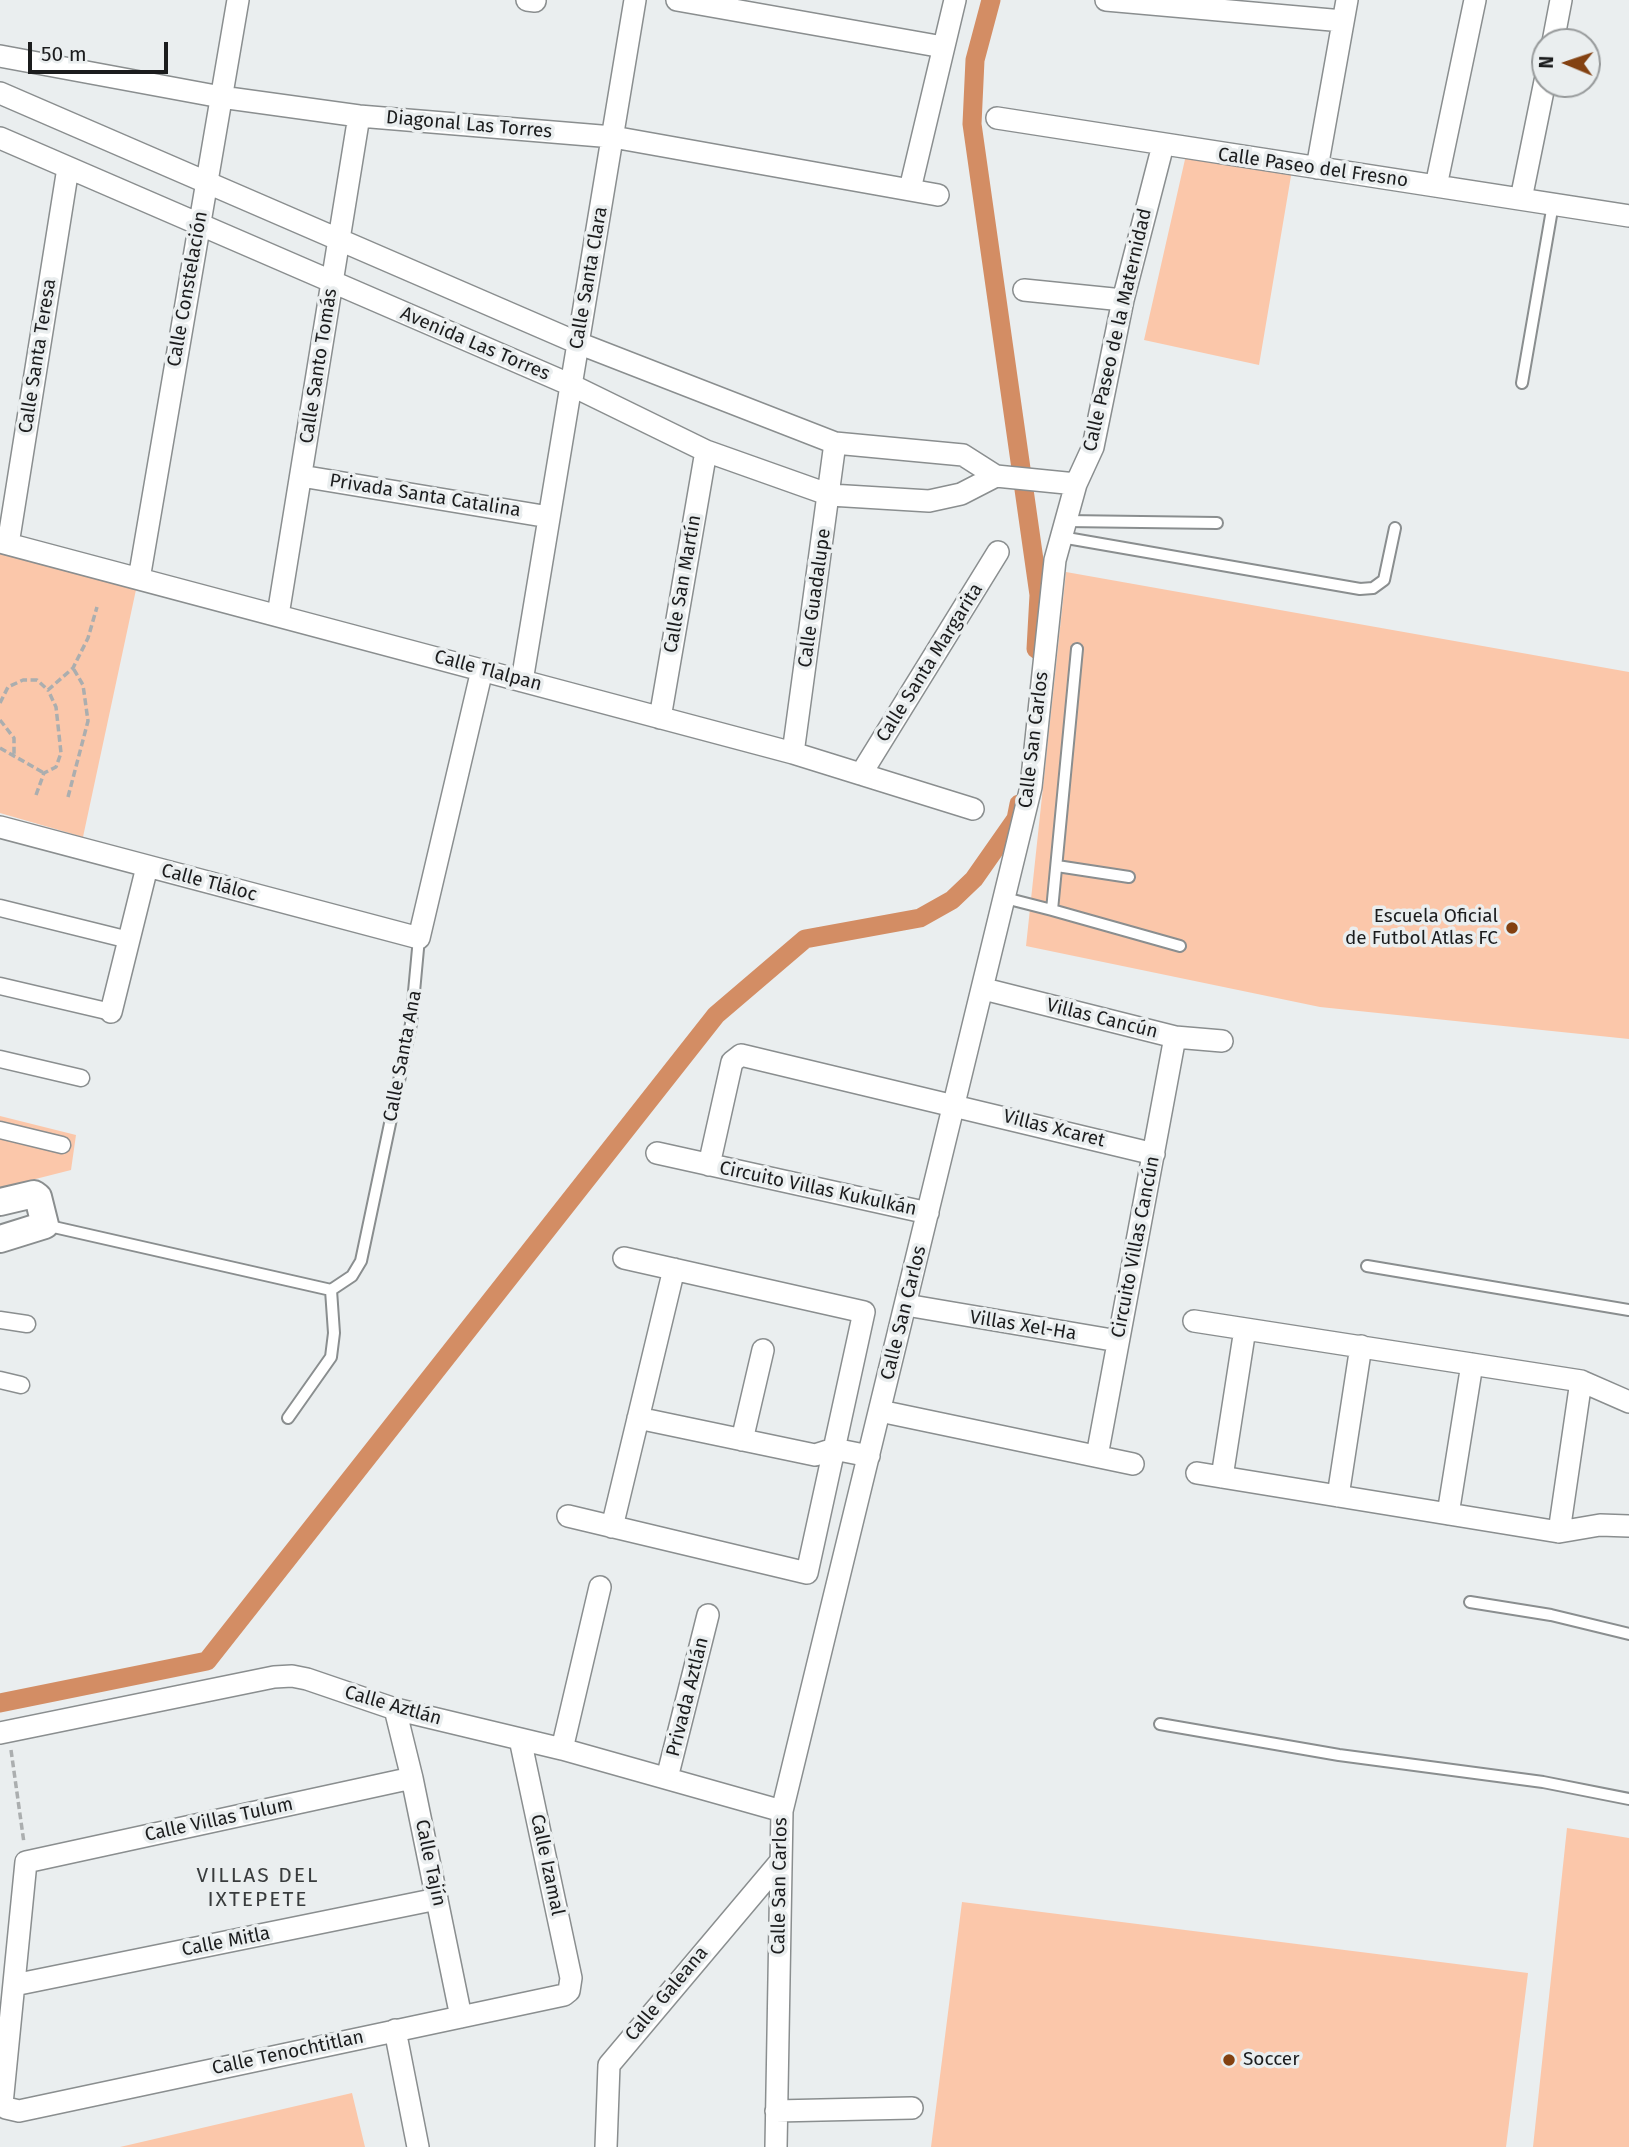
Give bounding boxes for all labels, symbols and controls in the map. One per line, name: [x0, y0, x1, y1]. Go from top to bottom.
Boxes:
scale bar: [32, 28, 172, 72]
north arrow: [1531, 28, 1601, 98]
text: 50 m: [41, 41, 87, 67]
text: N: [1535, 56, 1558, 69]
street label: Diagonal Las Torres: [385, 106, 553, 144]
street label: Calle Paseo del Fresno: [1216, 143, 1410, 193]
street label: Calle Santa Clara: [565, 205, 613, 351]
street label: Calle Paseo de la Maternidad: [1079, 206, 1157, 454]
street label: Calle Constelación: [163, 209, 213, 369]
street label: Calle Santa Teresa: [15, 277, 61, 435]
street label: Calle Santo Tomás: [295, 287, 343, 445]
street label: Avenida Las Torres: [397, 302, 553, 386]
street label: Privada Santa Catalina: [328, 470, 522, 522]
street label: Calle San Martín: [660, 513, 706, 655]
street label: Calle Guadalupe: [794, 527, 836, 669]
street label: Calle Santa Margarita: [872, 579, 988, 747]
street label: Calle Tlalpan: [432, 646, 544, 696]
street label: Calle San Carlos: [1014, 670, 1054, 810]
street label: Calle Tláloc: [159, 859, 259, 907]
place label: Escuela Oficial de Futbol Atlas FC: [1345, 906, 1498, 950]
marker: Escuela Oficial de Futbol Atlas FC: [1504, 920, 1520, 936]
street label: Calle Santa Ana: [379, 988, 427, 1124]
street label: Villas Cancún: [1044, 994, 1160, 1044]
street label: Villas Xcaret: [1001, 1105, 1107, 1153]
street label: Circuito Villas Cancún: [1107, 1154, 1165, 1340]
street label: Circuito Villas Kukulkán: [717, 1157, 919, 1221]
street label: Calle San Carlos: [876, 1244, 932, 1382]
street label: Villas Xel-Ha: [968, 1306, 1078, 1346]
street label: Privada Aztlán: [662, 1635, 714, 1759]
street label: Calle Aztlán: [342, 1681, 444, 1731]
street label: Calle Villas Tulum: [143, 1793, 295, 1847]
street label: Calle Izamal: [525, 1812, 569, 1918]
street label: Calle San Carlos: [767, 1817, 793, 1955]
street label: Calle Tajín: [410, 1818, 450, 1908]
district label: VILLAS DEL IXTEPETE: [198, 1863, 318, 1913]
street label: Calle Mitla: [180, 1922, 272, 1962]
street label: Calle Galeana: [621, 1942, 713, 2046]
street label: Calle Tenochtitlan: [210, 2026, 366, 2080]
place label: Soccer: [1243, 2049, 1300, 2071]
marker: Soccer: [1221, 2052, 1237, 2068]

